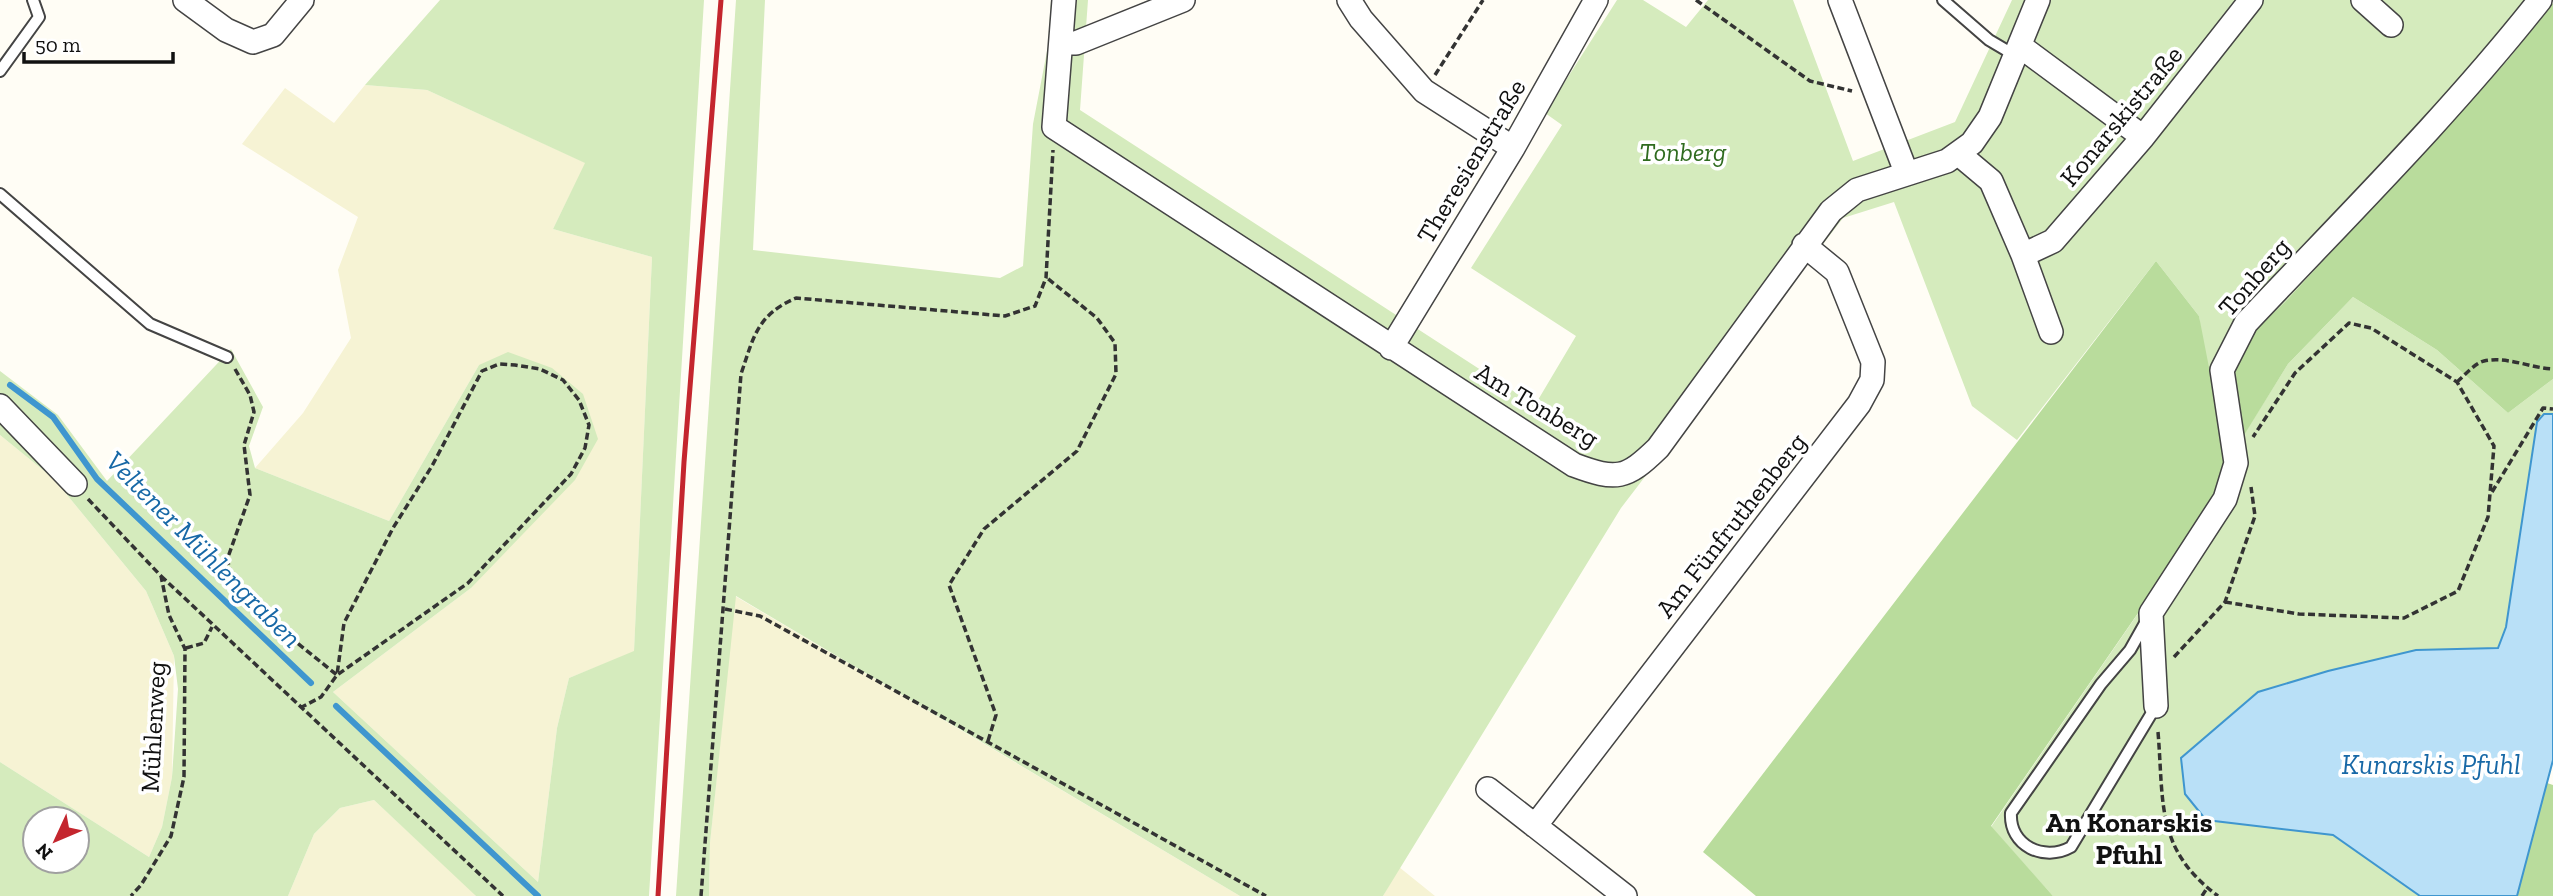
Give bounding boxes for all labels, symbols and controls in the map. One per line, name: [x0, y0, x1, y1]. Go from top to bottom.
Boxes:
scale bar: [24, 21, 173, 65]
text: 50 m: [35, 32, 81, 57]
street label: Konarskistraße: [2053, 39, 2189, 193]
street label: Theresienstraße: [1410, 73, 1532, 249]
park label: Tonberg: [1640, 136, 1727, 168]
street label: Tonberg: [2211, 231, 2297, 323]
street label: Am Tonberg: [1469, 356, 1605, 454]
street label: Am Fünfruthenberg: [1649, 426, 1813, 624]
water label: Veltener Mühlengraben: [99, 444, 309, 654]
street label: Mühlenweg: [134, 661, 172, 793]
water label: Kunarskis Pfuhl: [2341, 748, 2521, 781]
north arrow: [21, 805, 91, 875]
district label: An Konarskis Pfuhl: [2045, 806, 2213, 871]
text: N: [31, 838, 57, 865]

